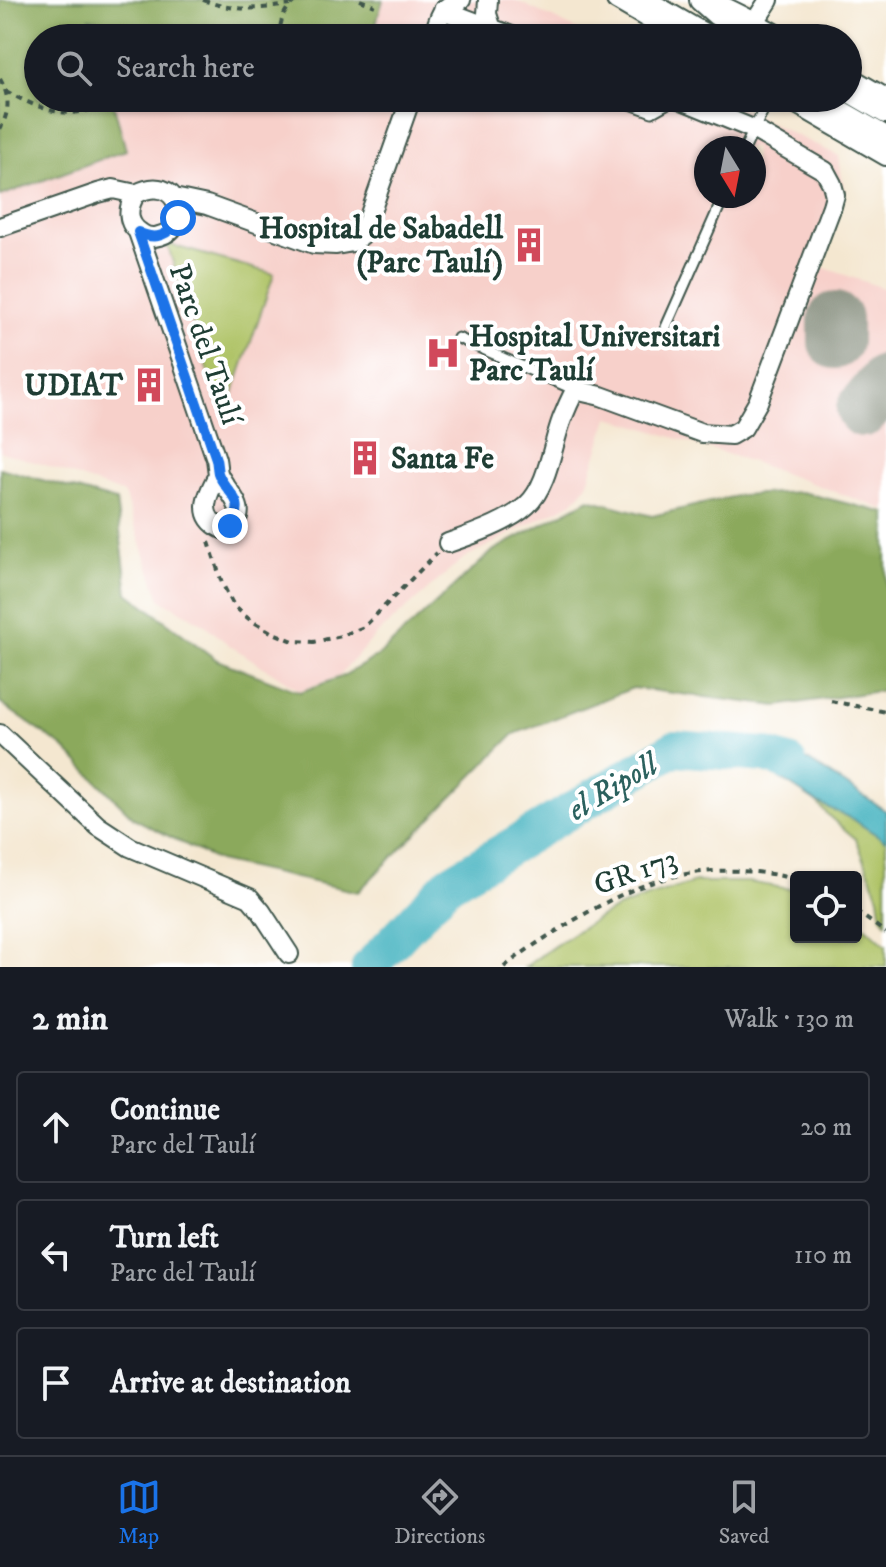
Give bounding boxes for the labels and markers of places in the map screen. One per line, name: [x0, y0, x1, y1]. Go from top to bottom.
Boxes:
place label: Hospital de Sabadell (Parc Taulí): [259, 211, 504, 282]
building icon: Hospital de Sabadell (Parc Taulí): [510, 226, 548, 264]
place label: Hospital Universitari Parc Taulí: [469, 319, 721, 390]
hospital icon: Hospital Universitari Parc Taulí: [424, 334, 462, 372]
building icon: UDIAT: [130, 366, 168, 404]
place label: UDIAT: [24, 368, 123, 405]
building icon: Santa Fe: [346, 439, 384, 477]
place label: Santa Fe: [391, 441, 494, 478]

